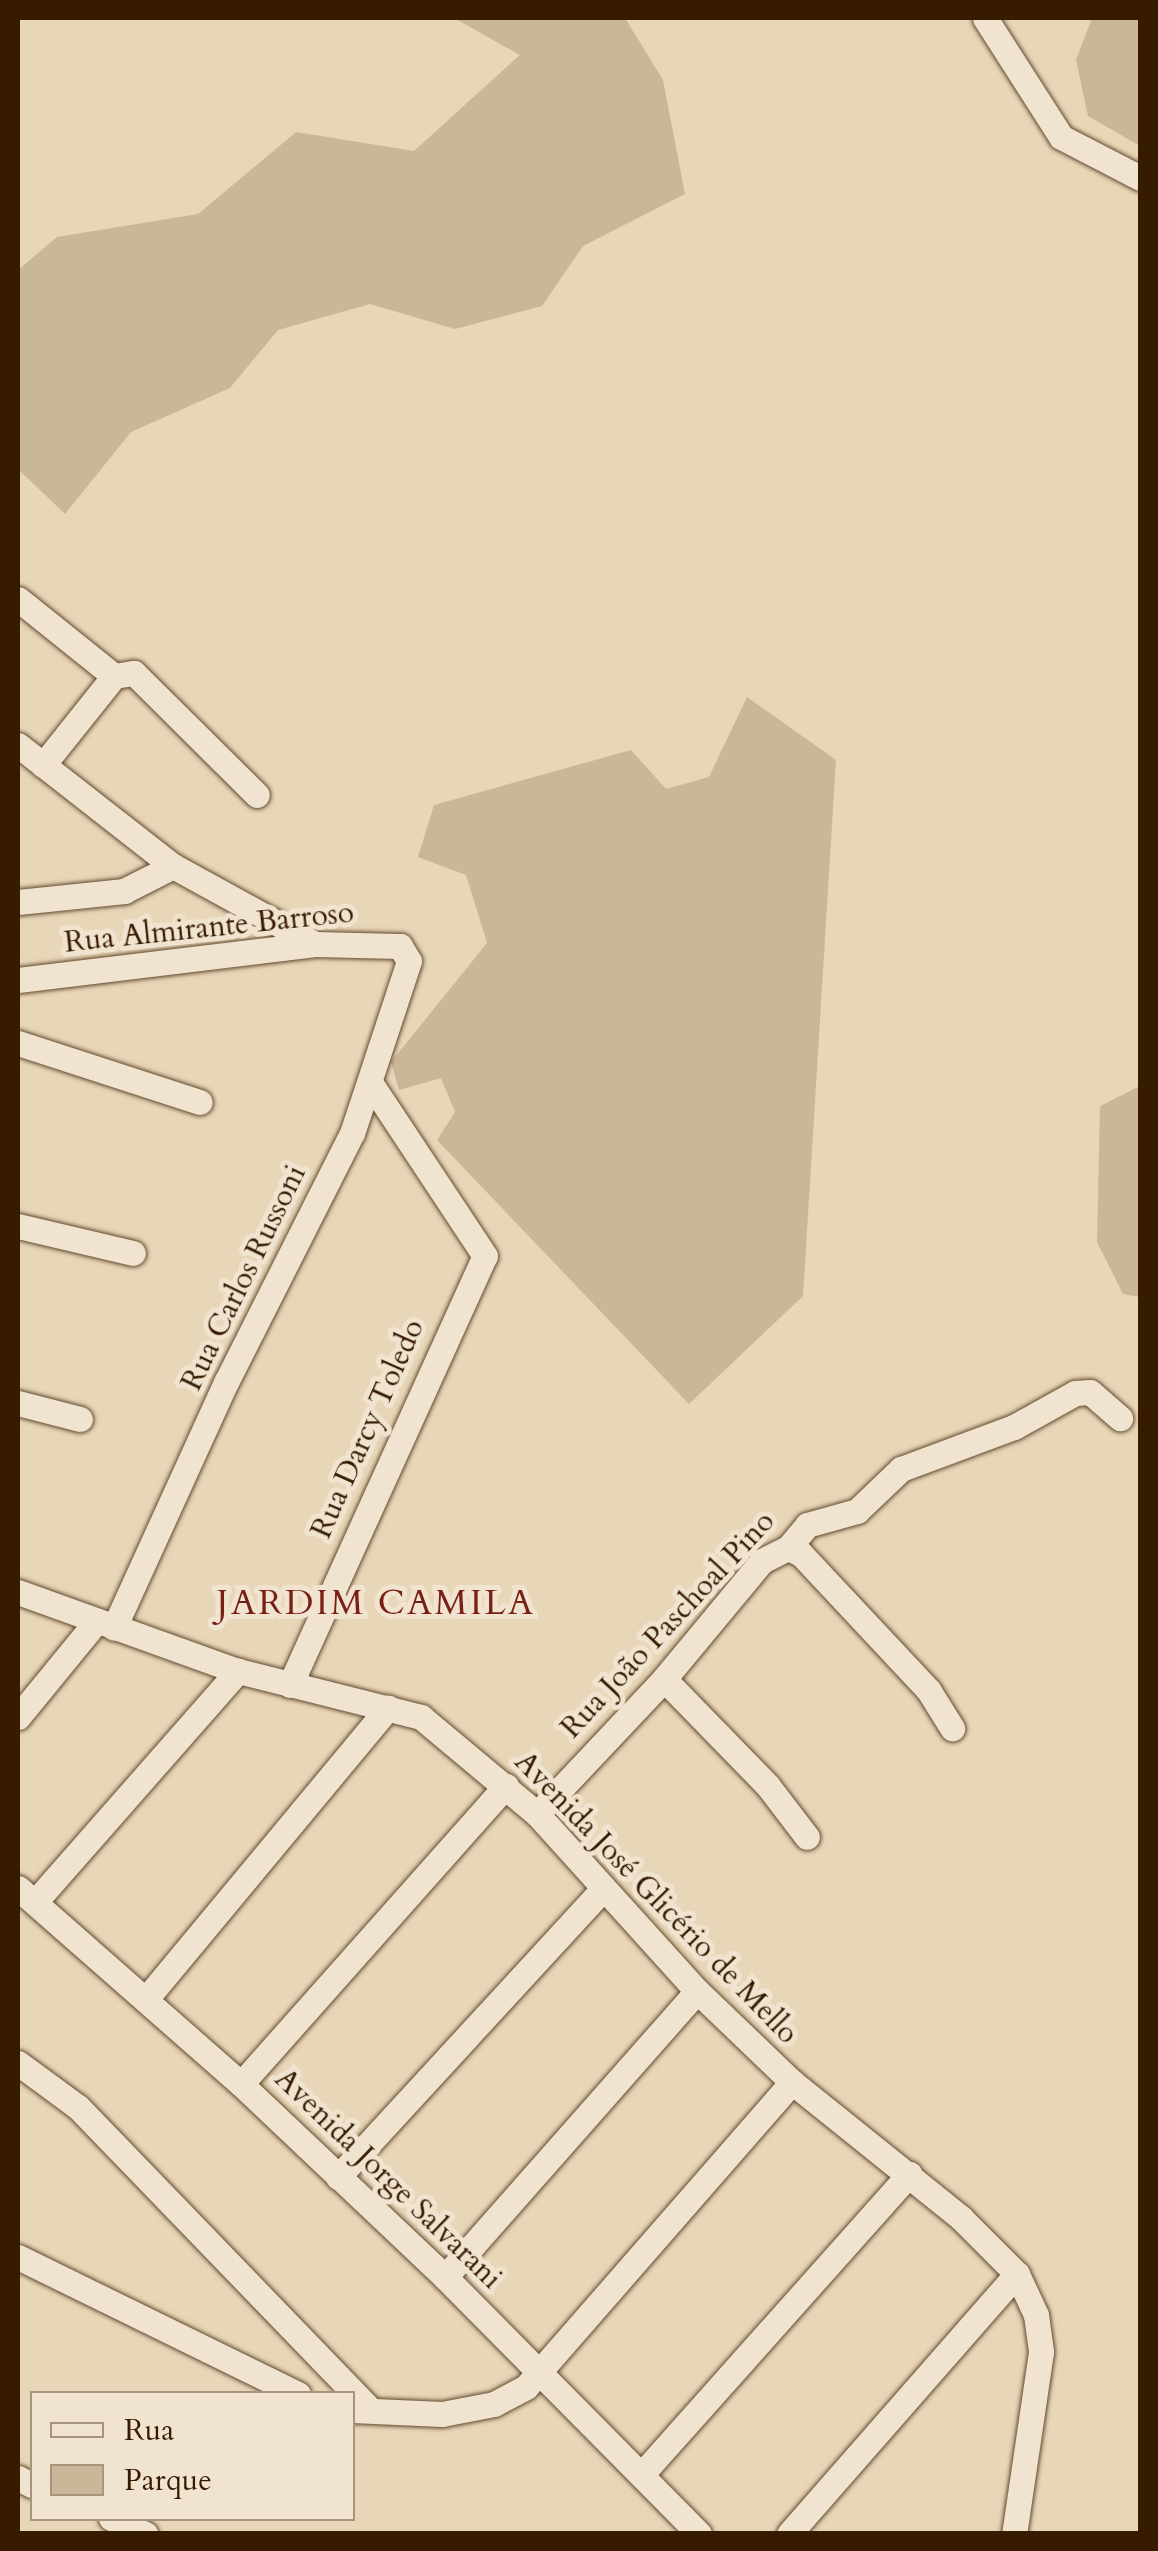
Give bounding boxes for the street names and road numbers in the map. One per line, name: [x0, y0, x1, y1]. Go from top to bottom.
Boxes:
street label: Rua Almirante Barroso: [62, 895, 356, 961]
street label: Rua Carlos Russoni: [174, 1160, 314, 1396]
street label: Rua Darcy Toledo: [304, 1314, 432, 1544]
street label: Rua João Paschoal Pino: [554, 1504, 782, 1746]
street label: Avenida José Glicério de Mello: [507, 1744, 805, 2052]
street label: Avenida Jorge Salvarani: [267, 2061, 509, 2297]

